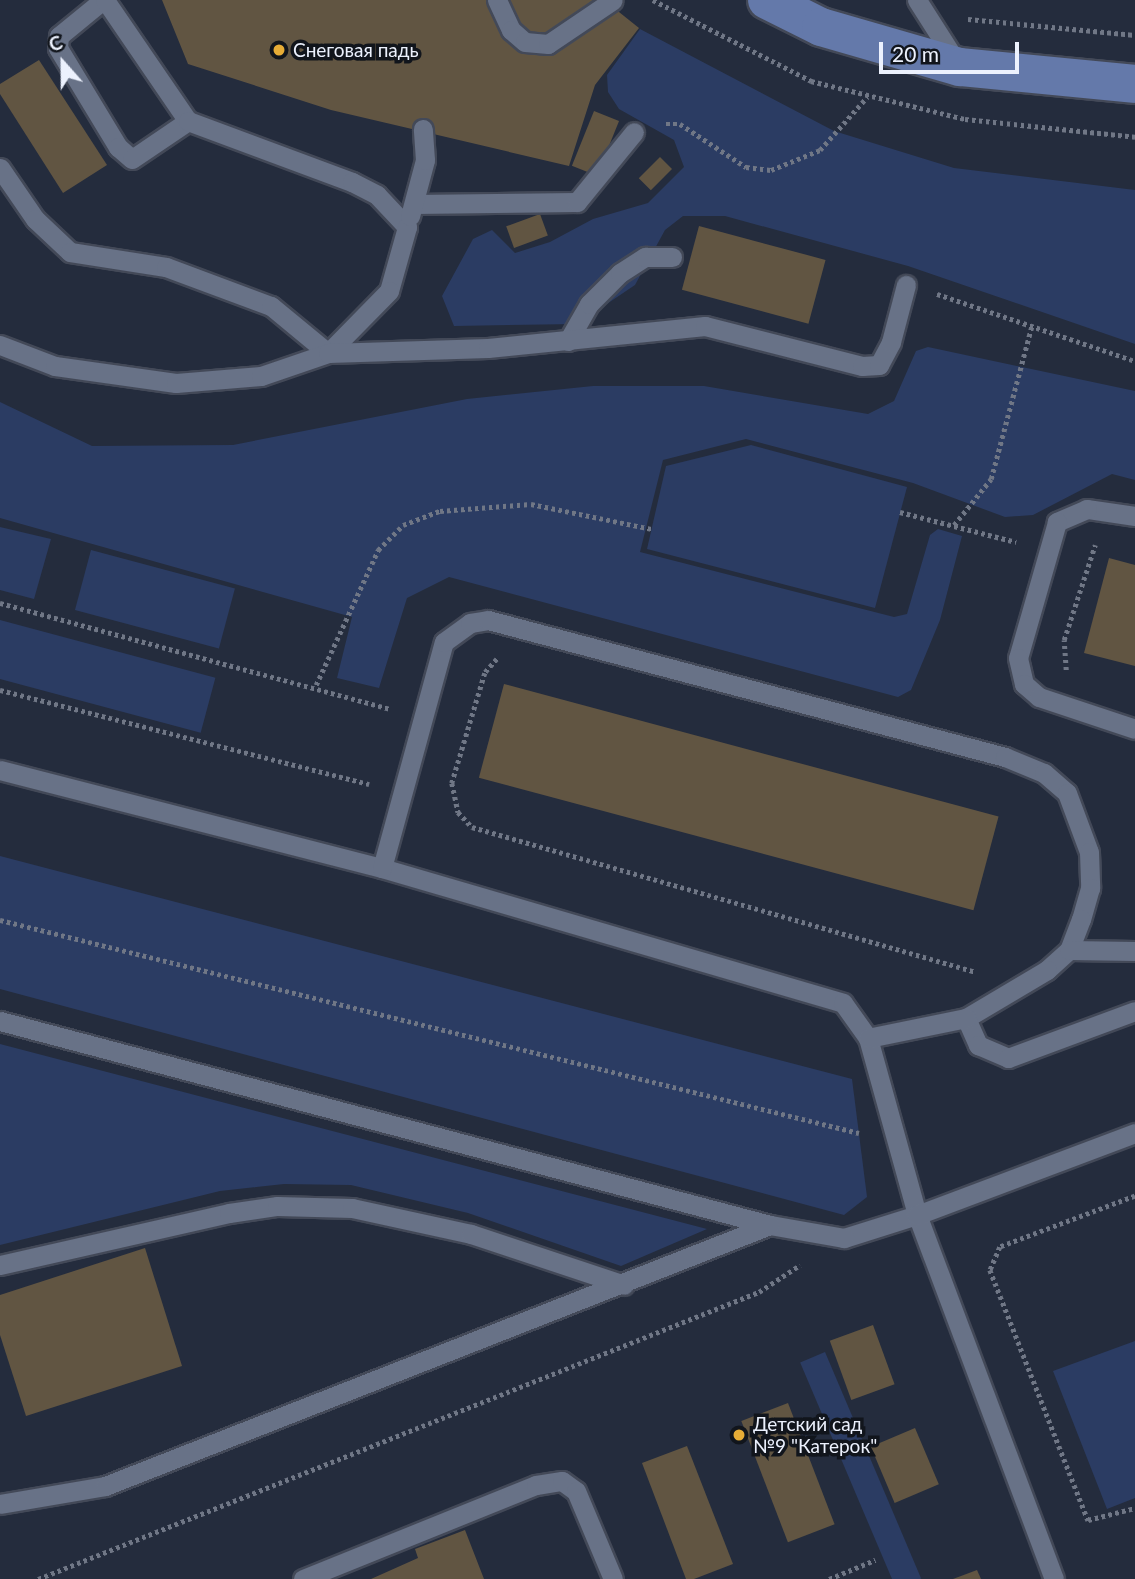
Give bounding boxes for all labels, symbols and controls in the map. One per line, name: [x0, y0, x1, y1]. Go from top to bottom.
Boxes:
north arrow: [28, 28, 98, 98]
scale bar: [883, 28, 1023, 72]
text: С: [45, 30, 65, 56]
place label: Снеговая падь: [293, 39, 419, 61]
text: 20 m: [892, 41, 939, 66]
marker: Снеговая падь: [271, 42, 287, 58]
place label: Детский сад №9 "Катерок": [753, 1413, 877, 1457]
marker: Детский сад №9 "Катерок": [731, 1427, 747, 1443]

